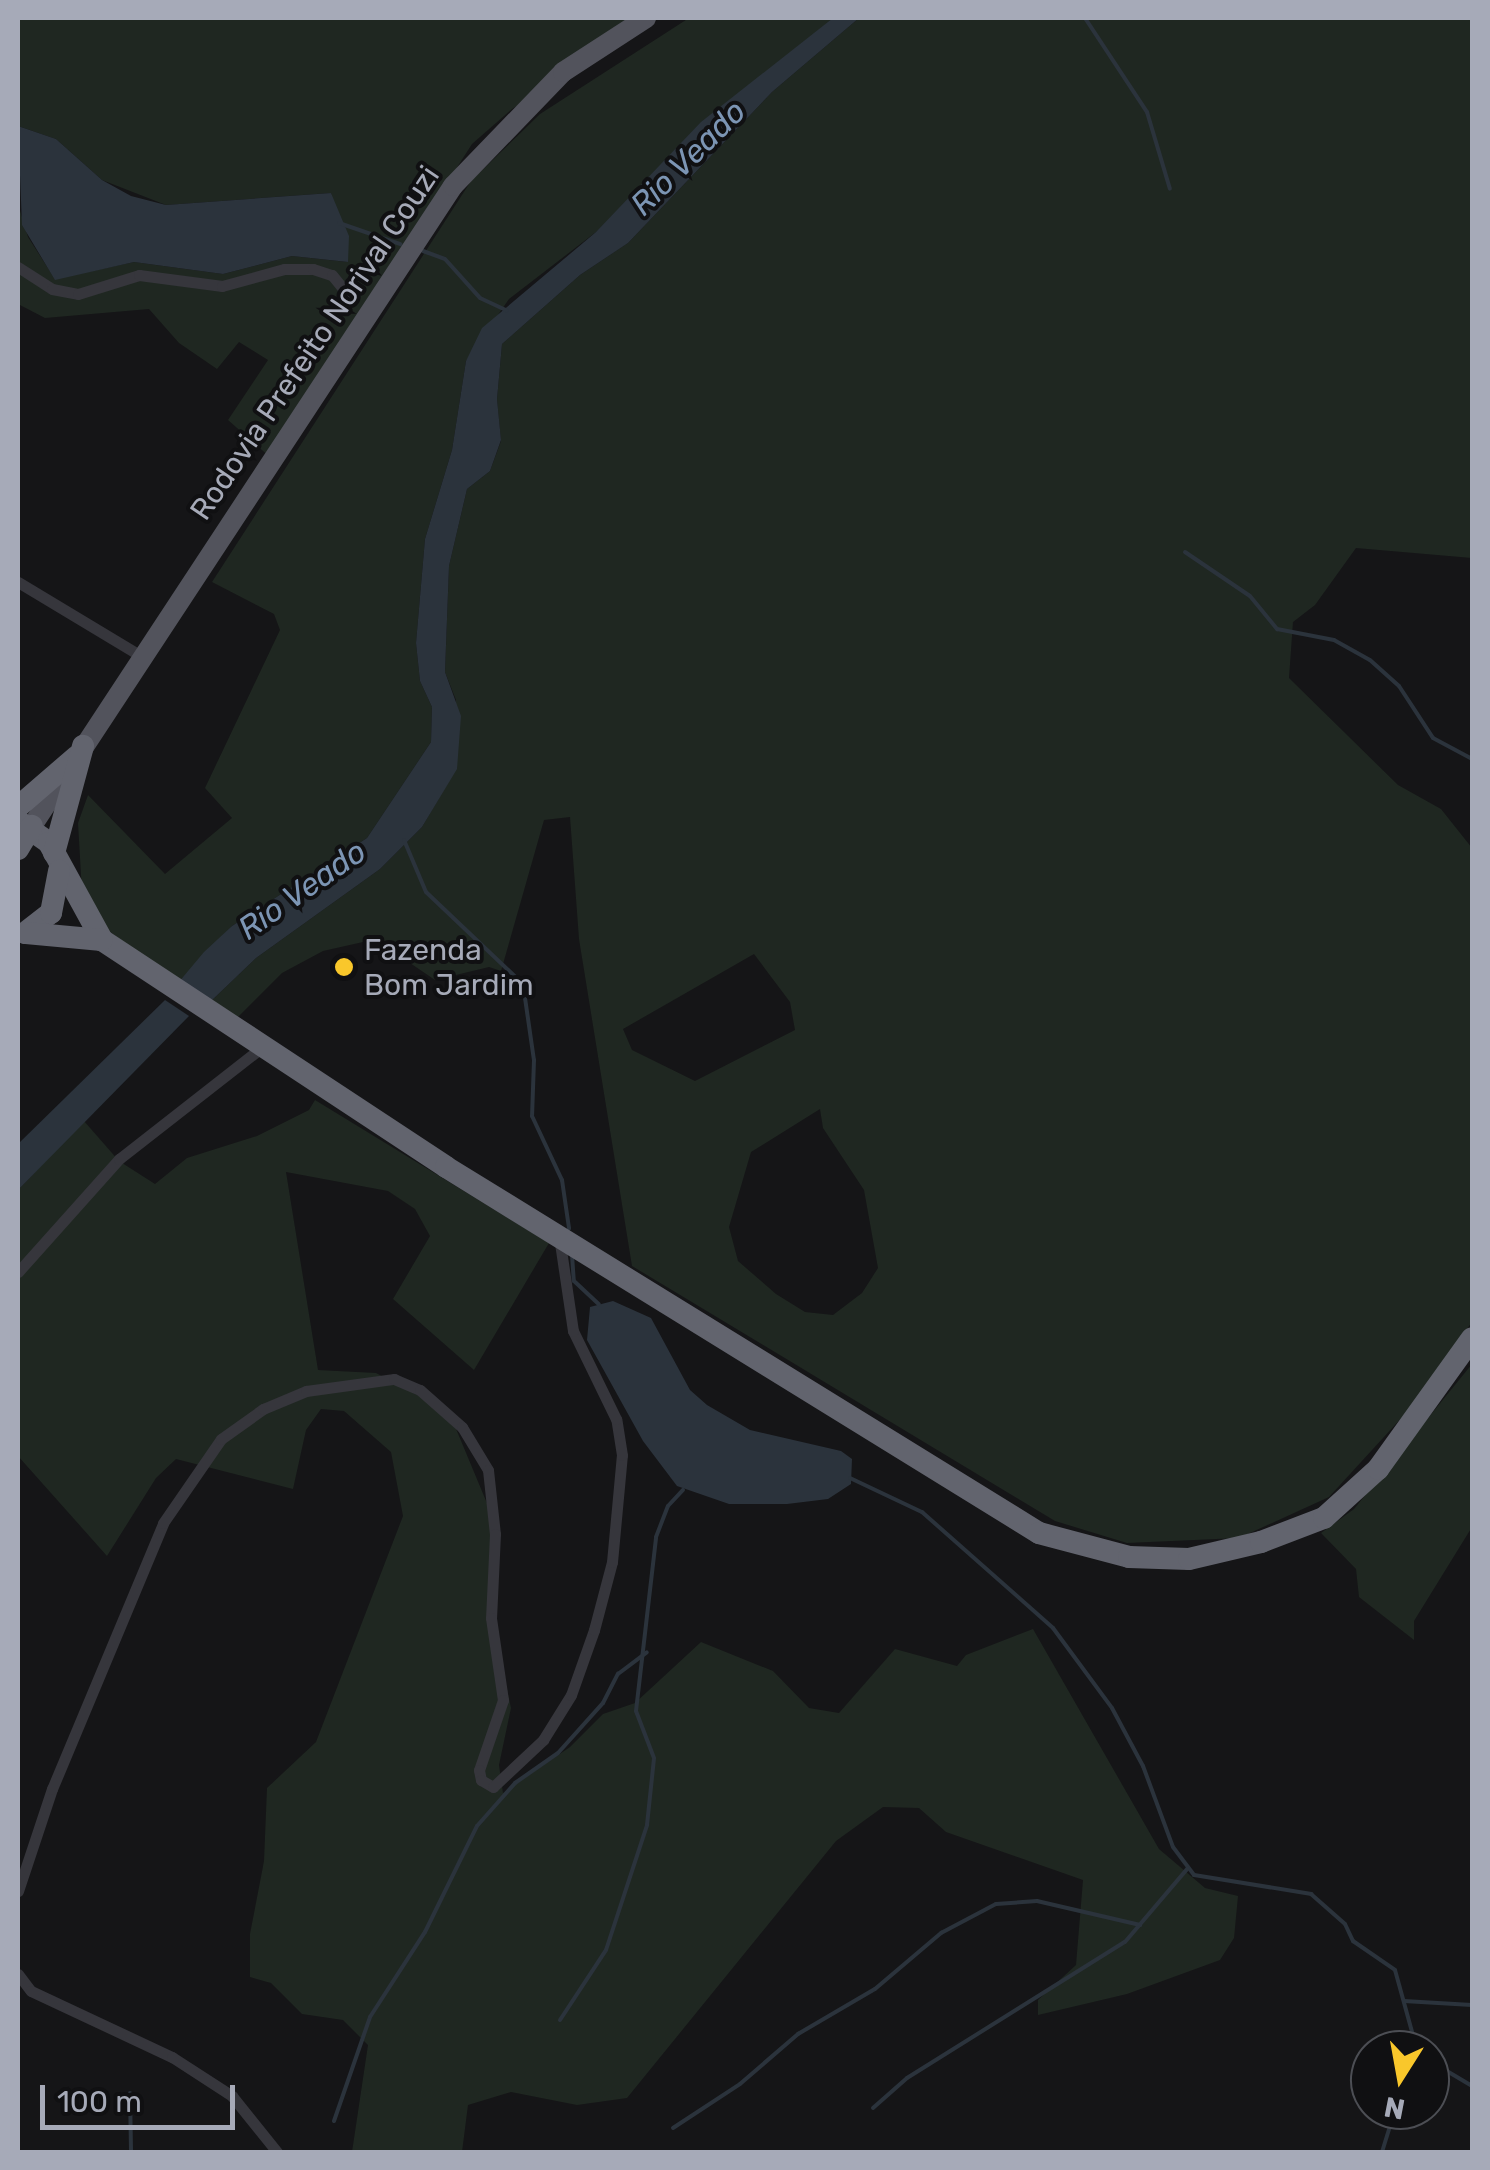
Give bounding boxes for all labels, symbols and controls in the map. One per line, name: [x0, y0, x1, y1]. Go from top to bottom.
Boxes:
water label: Rio Veado: [622, 92, 754, 224]
street label: Rodovia Prefeito Norival Couzi: [183, 159, 447, 527]
water label: Rio Veado: [230, 832, 374, 948]
place label: Fazenda Bom Jardim: [364, 932, 534, 1002]
marker: Fazenda Bom Jardim: [333, 956, 355, 978]
north arrow: [1350, 2030, 1450, 2130]
scale bar: [45, 2065, 240, 2127]
text: 100 m: [57, 2084, 142, 2120]
text: N: [1382, 2090, 1408, 2126]

